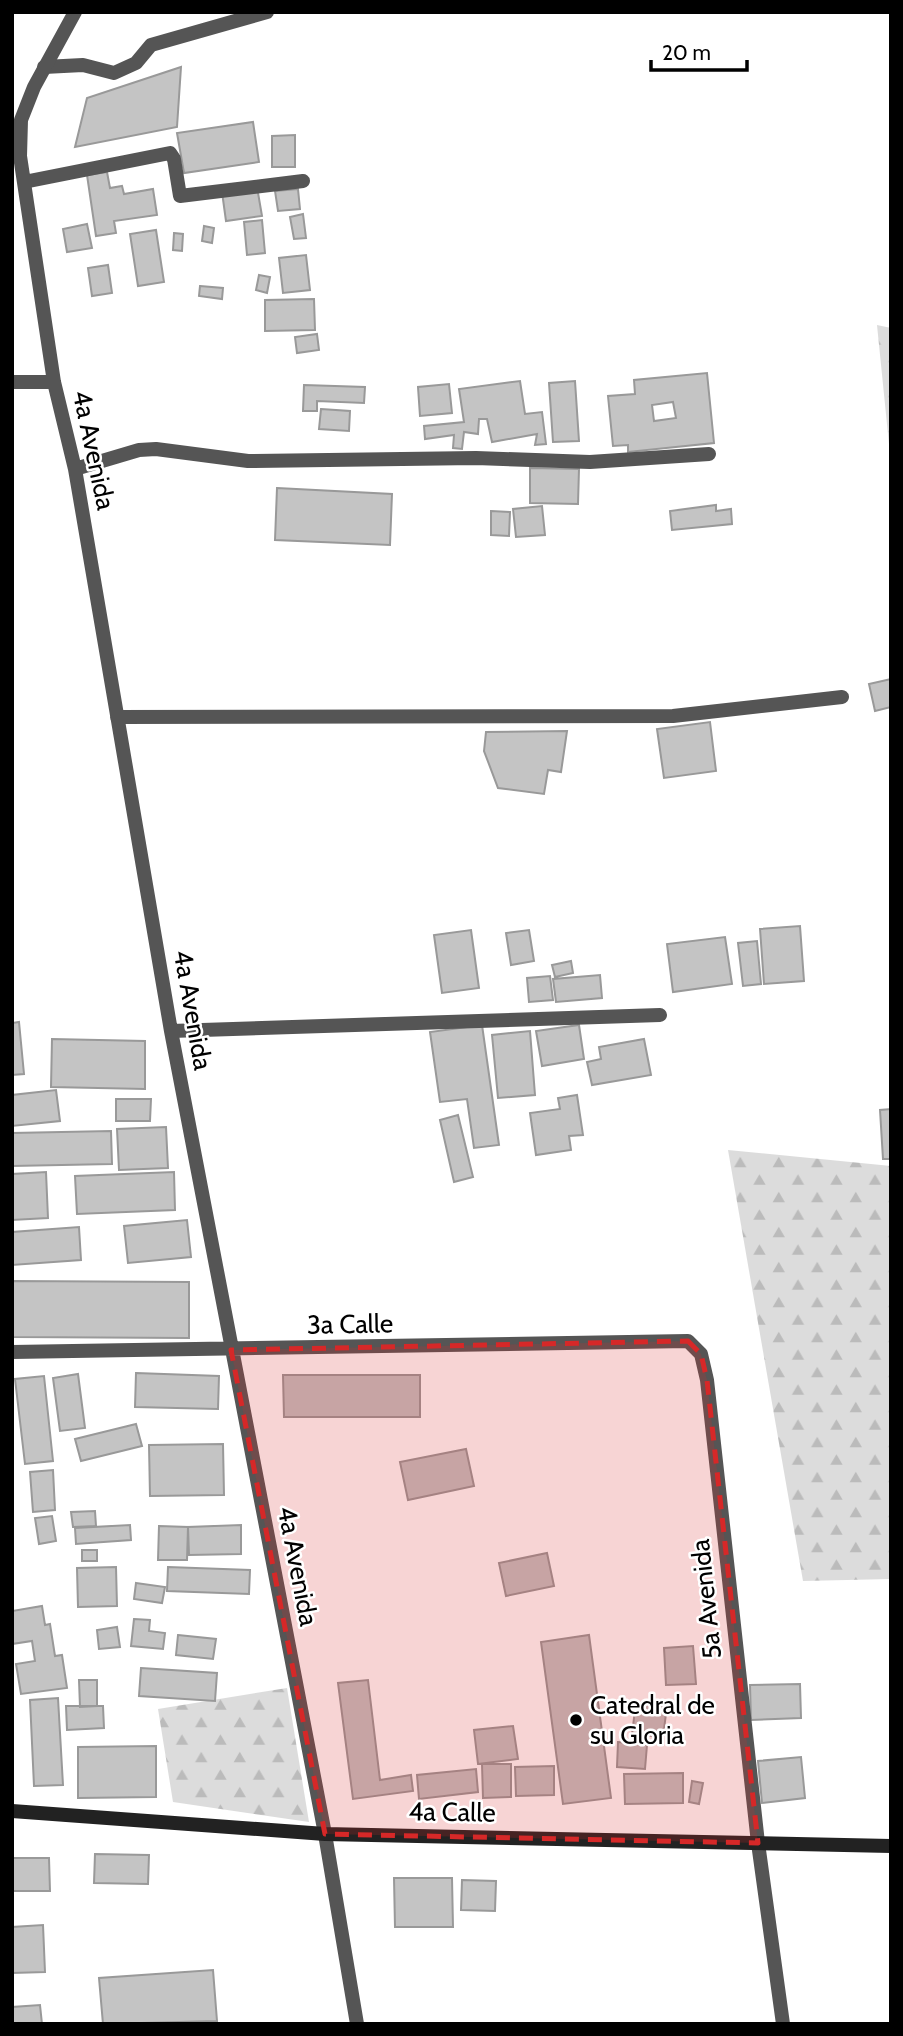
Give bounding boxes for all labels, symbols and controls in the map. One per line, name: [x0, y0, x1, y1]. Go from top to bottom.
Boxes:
scale bar: [651, 28, 747, 72]
text: 20 m: [662, 40, 711, 65]
street label: 4a Avenida: [66, 387, 122, 513]
street label: 4a Avenida: [167, 947, 219, 1073]
street label: 3a Calle: [307, 1307, 393, 1341]
street label: 4a Avenida: [271, 1503, 325, 1629]
street label: 5a Avenida: [684, 1537, 728, 1661]
place label: Catedral de su Gloria: [590, 1689, 715, 1751]
marker: Catedral de su Gloria: [568, 1712, 584, 1728]
street label: 4a Calle: [408, 1795, 496, 1829]

